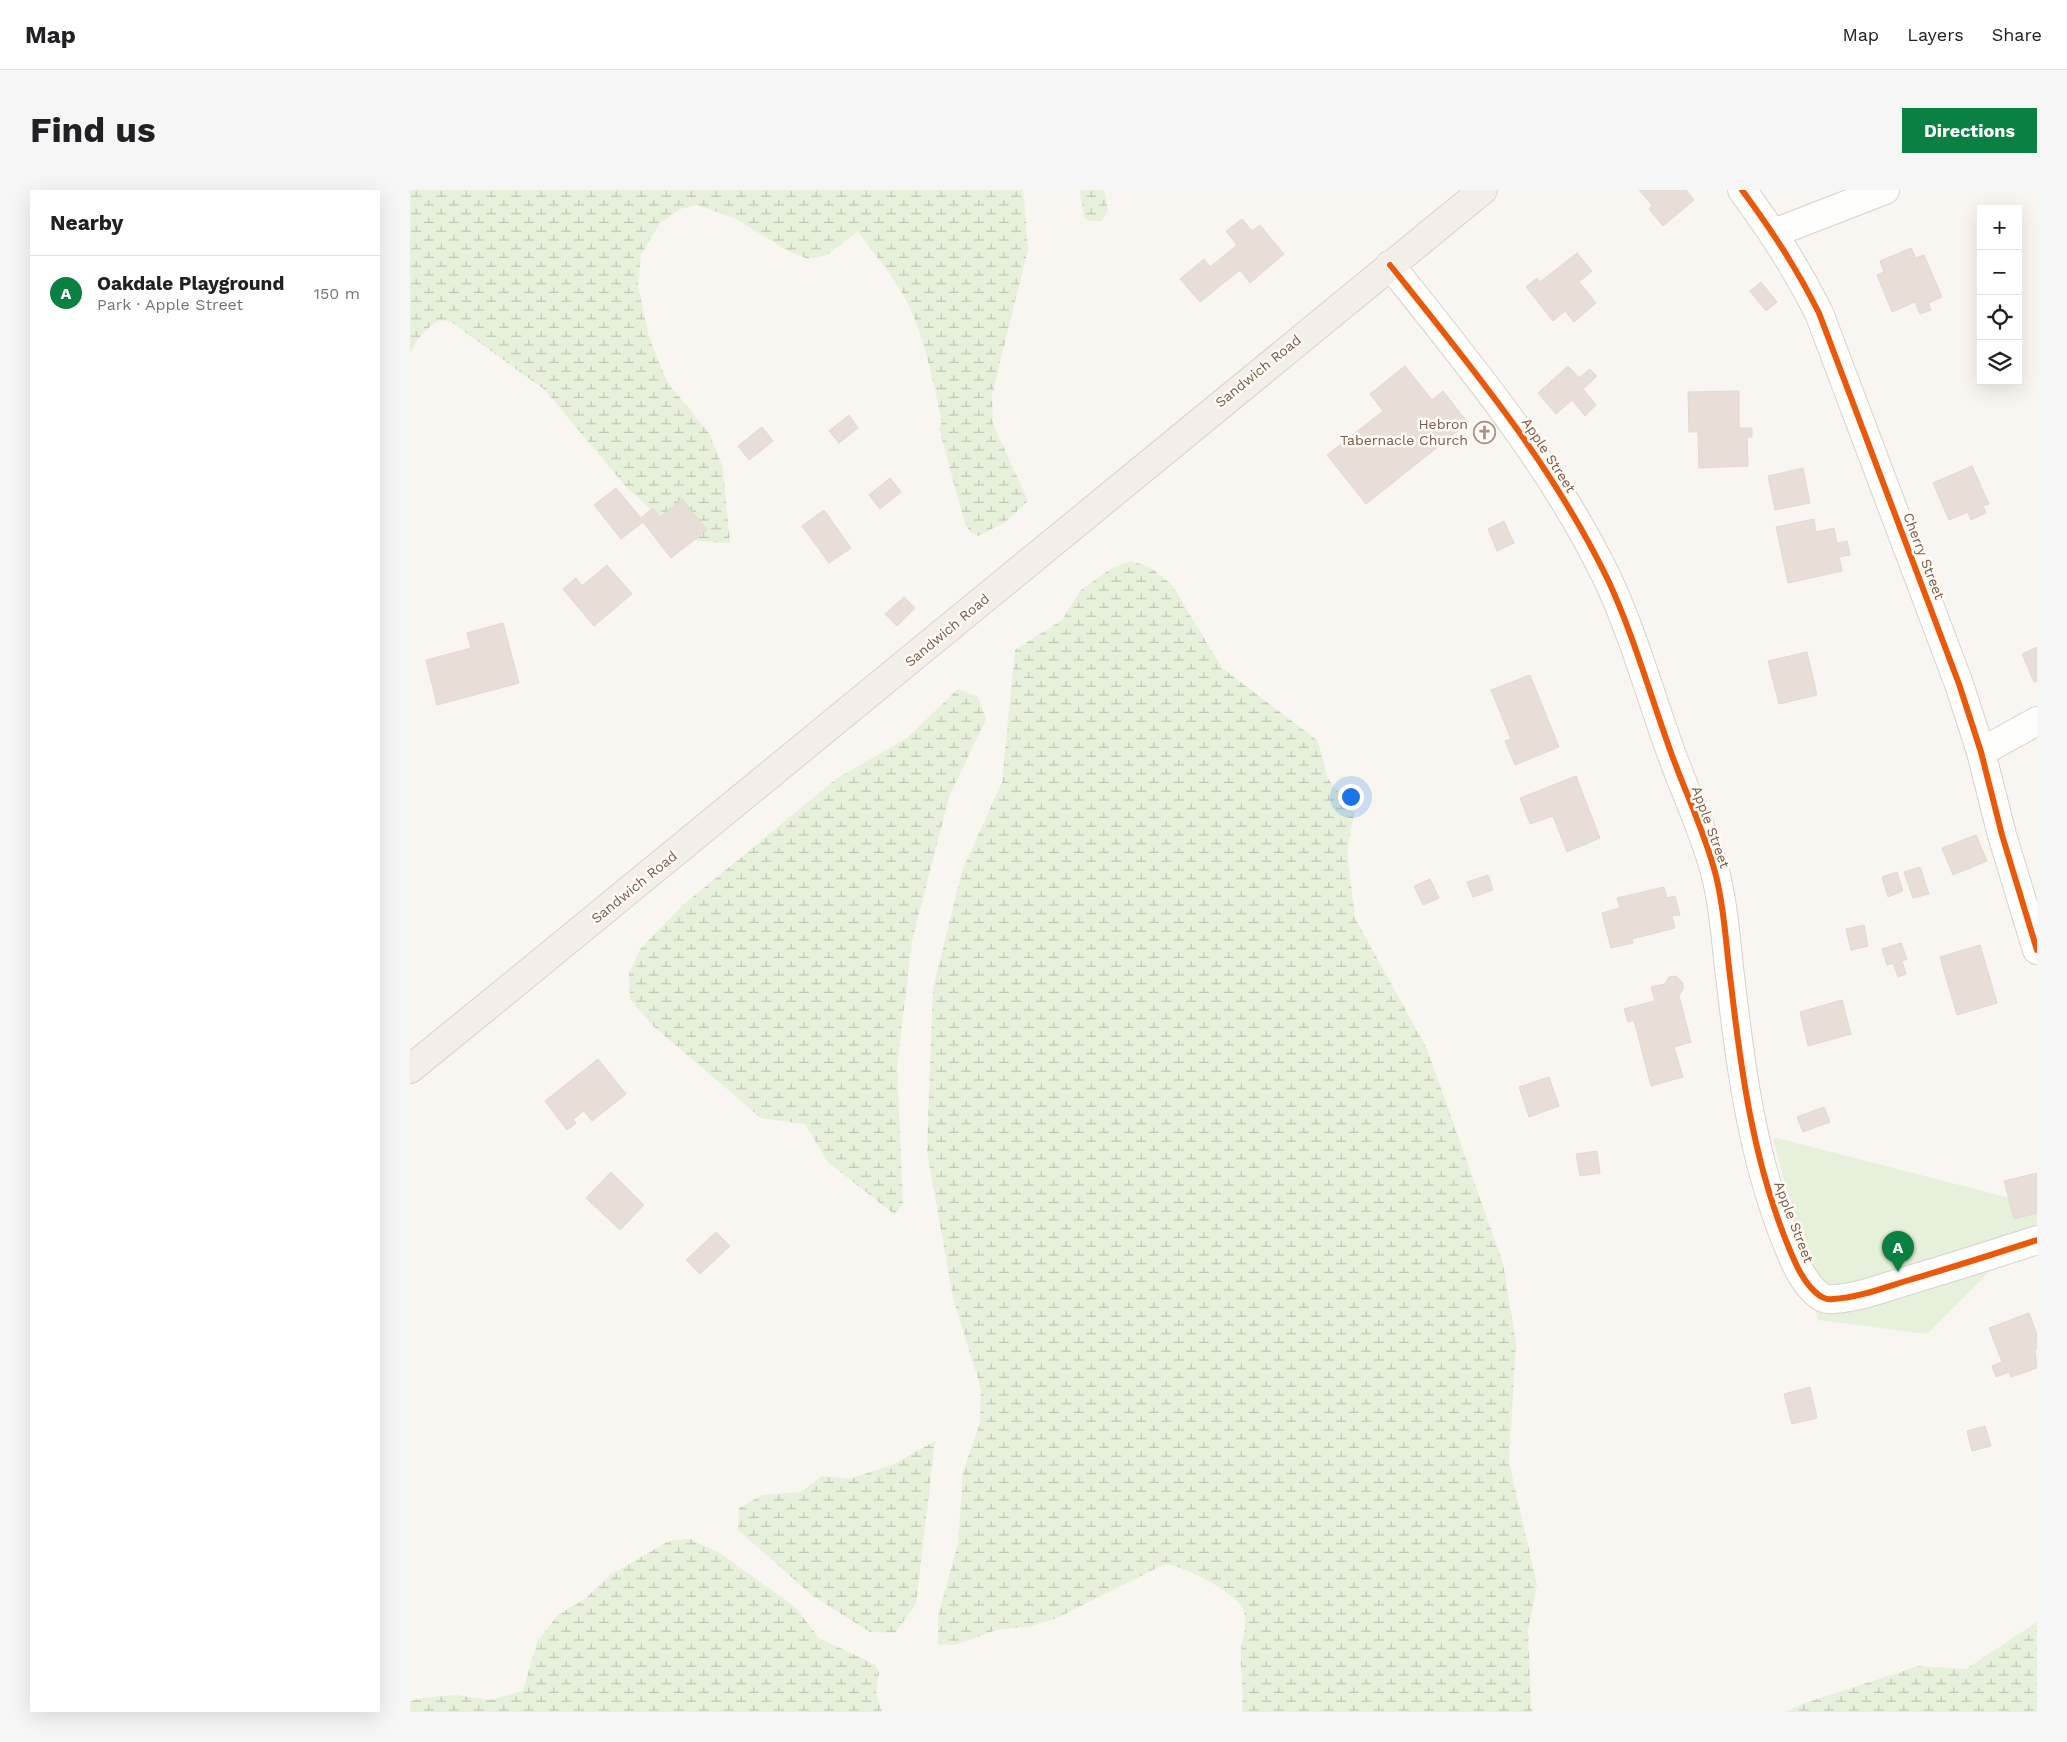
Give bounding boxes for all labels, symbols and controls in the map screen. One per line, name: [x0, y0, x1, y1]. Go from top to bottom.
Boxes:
text: Map: [25, 21, 76, 49]
text: Map: [1842, 24, 1879, 45]
text: Layers: [1907, 24, 1964, 45]
text: Share: [1992, 24, 2042, 45]
button: Directions: [1902, 108, 2037, 153]
text: Find us: [30, 109, 156, 151]
map controls: [1977, 205, 2022, 385]
button: +: [1977, 205, 2022, 250]
text: Nearby: [50, 210, 123, 235]
button: −: [1977, 250, 2022, 295]
text: Oakdale Playground: [97, 272, 284, 295]
text: A: [61, 284, 71, 303]
text: 150 m: [314, 284, 360, 303]
text: Park · Apple Street: [97, 295, 243, 314]
button: locate: [1977, 295, 2022, 340]
street label: Sandwich Road: [1212, 332, 1304, 410]
button: layers: [1977, 340, 2022, 385]
street label: Apple Street: [1519, 415, 1579, 496]
place label: Hebron Tabernacle Church: [1340, 416, 1468, 448]
church icon: Hebron Tabernacle Church: [1472, 420, 1496, 444]
street label: Cherry Street: [1900, 510, 1948, 602]
street label: Sandwich Road: [902, 590, 992, 670]
your location: [1338, 784, 1364, 810]
street label: Apple Street: [1689, 784, 1733, 870]
street label: Sandwich Road: [588, 848, 680, 926]
street label: Apple Street: [1771, 1179, 1817, 1265]
pin: A: [1882, 1231, 1914, 1272]

